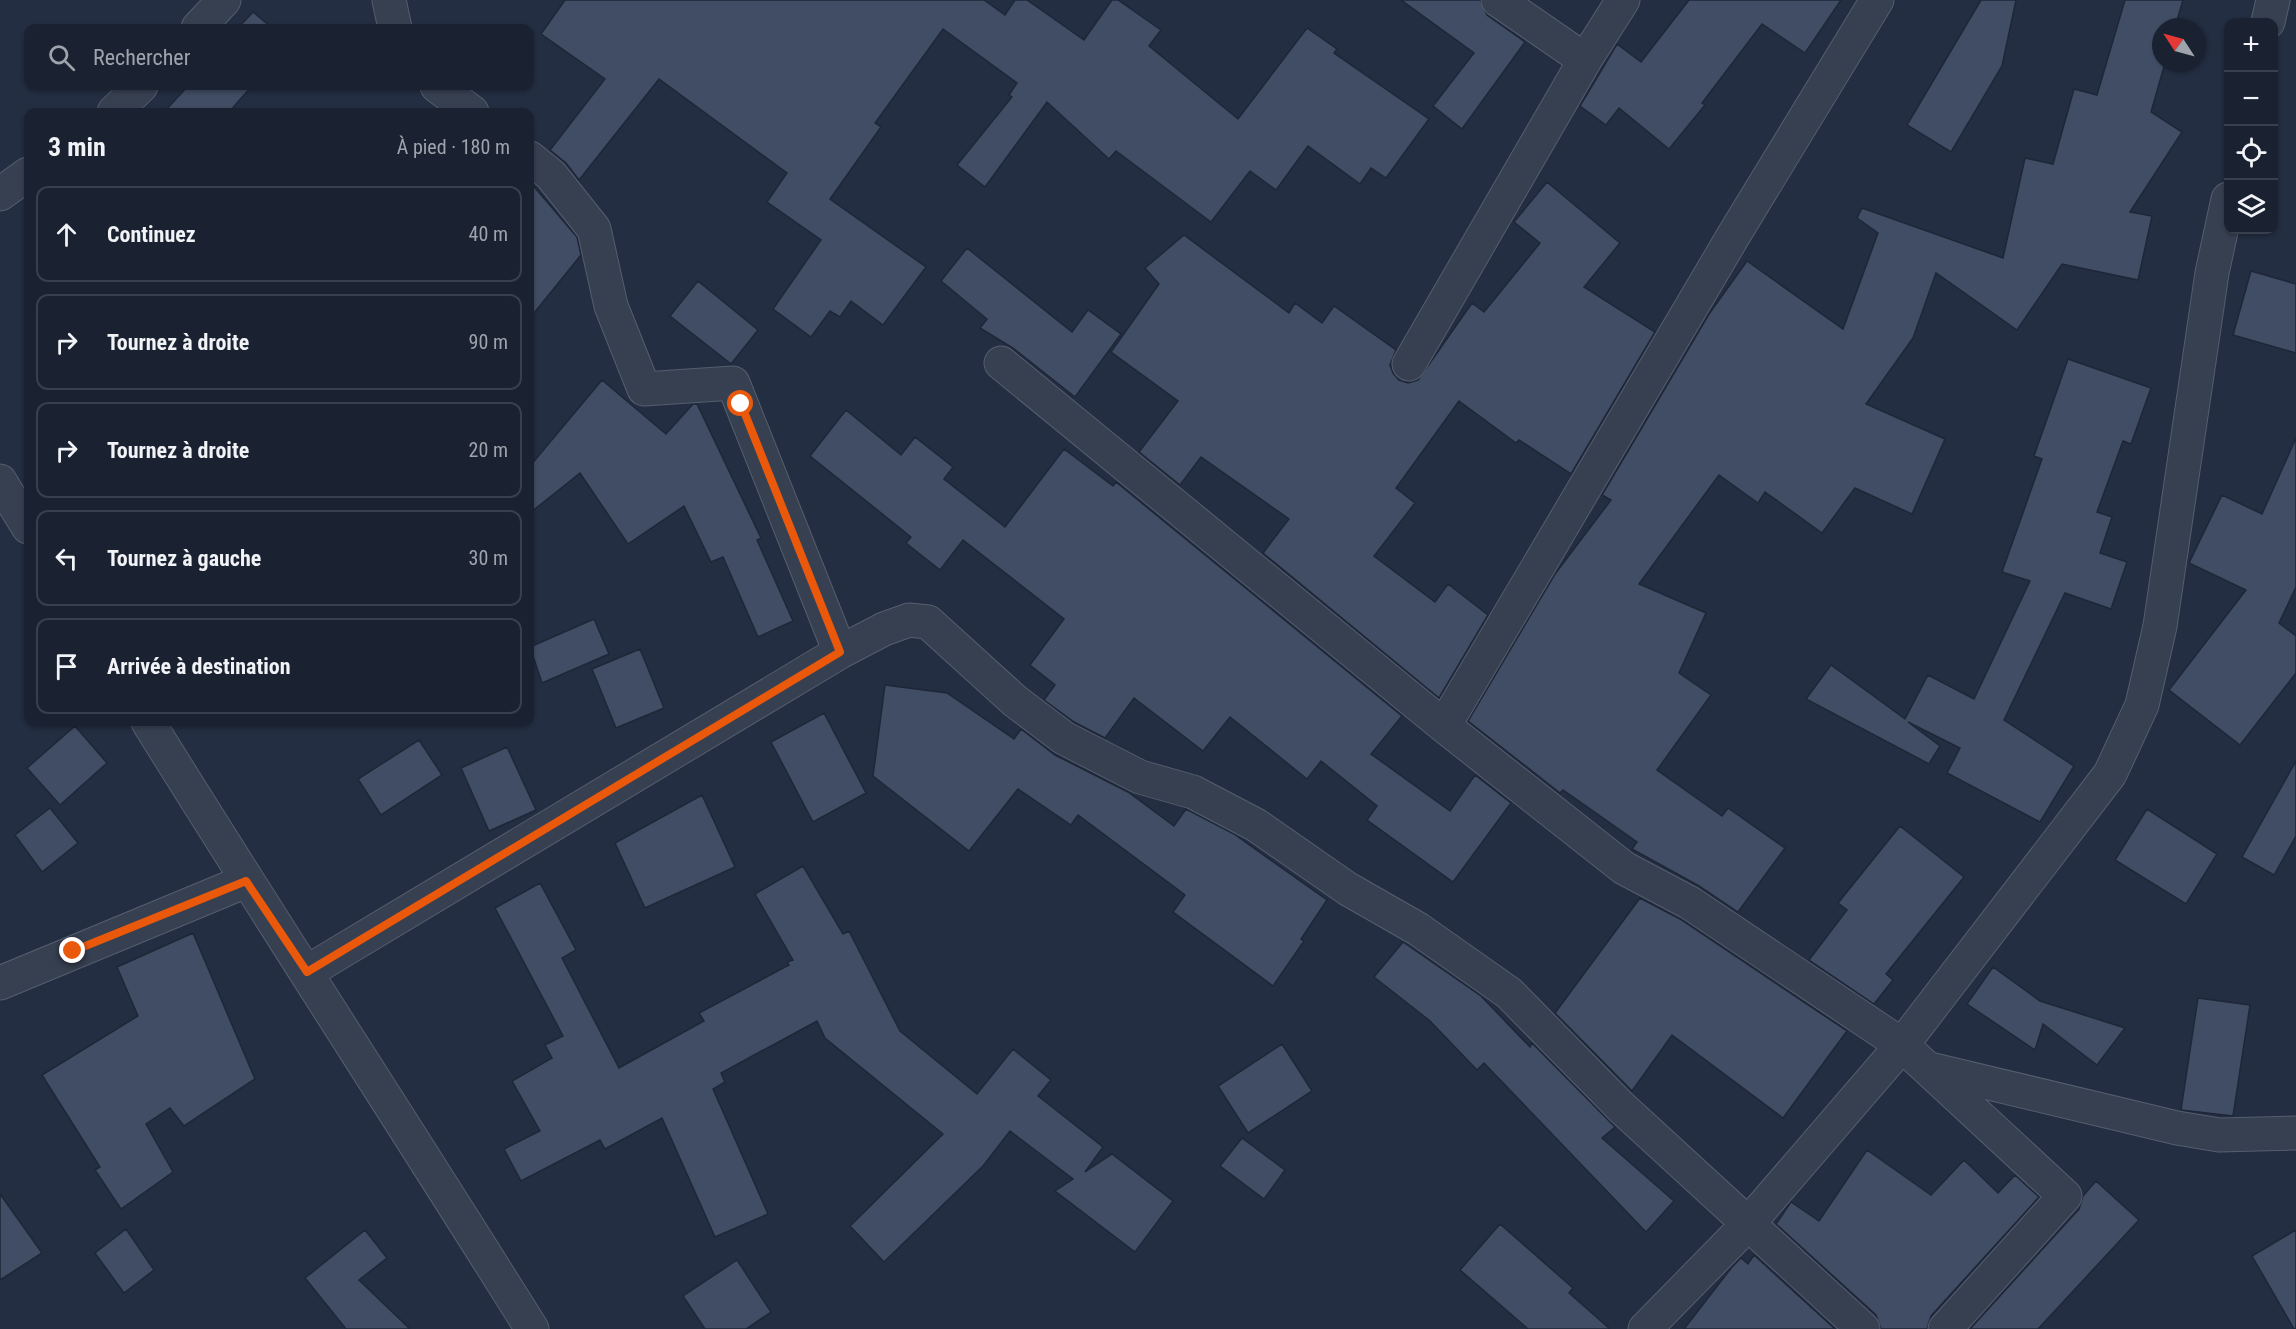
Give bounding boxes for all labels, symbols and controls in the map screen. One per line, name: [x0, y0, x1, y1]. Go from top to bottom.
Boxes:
north arrow: [2152, 18, 2206, 72]
map controls: [2224, 18, 2278, 234]
button: +: [2224, 18, 2278, 72]
search box: [24, 24, 534, 90]
icon: search: [45, 41, 78, 74]
text: Rechercher: [93, 45, 190, 70]
button: −: [2224, 72, 2278, 126]
button: locate: [2224, 126, 2278, 180]
text: 3 min: [48, 132, 106, 162]
text: À pied · 180 m: [397, 135, 510, 159]
button: layers: [2224, 180, 2278, 234]
icon: ahead: [50, 218, 83, 251]
text: Continuez: [107, 222, 196, 247]
text: 40 m: [469, 222, 508, 246]
icon: right: [50, 326, 83, 359]
text: Tournez à droite: [107, 330, 249, 355]
text: 90 m: [469, 330, 508, 354]
route start: [727, 390, 753, 416]
icon: right: [50, 434, 83, 467]
text: Tournez à droite: [107, 438, 249, 463]
text: 20 m: [469, 438, 508, 462]
icon: left: [50, 542, 83, 575]
text: Tournez à gauche: [107, 546, 261, 571]
text: 30 m: [469, 546, 508, 570]
icon: arrive: [50, 650, 83, 683]
text: Arrivée à destination: [107, 654, 291, 679]
route end: [59, 937, 85, 963]

